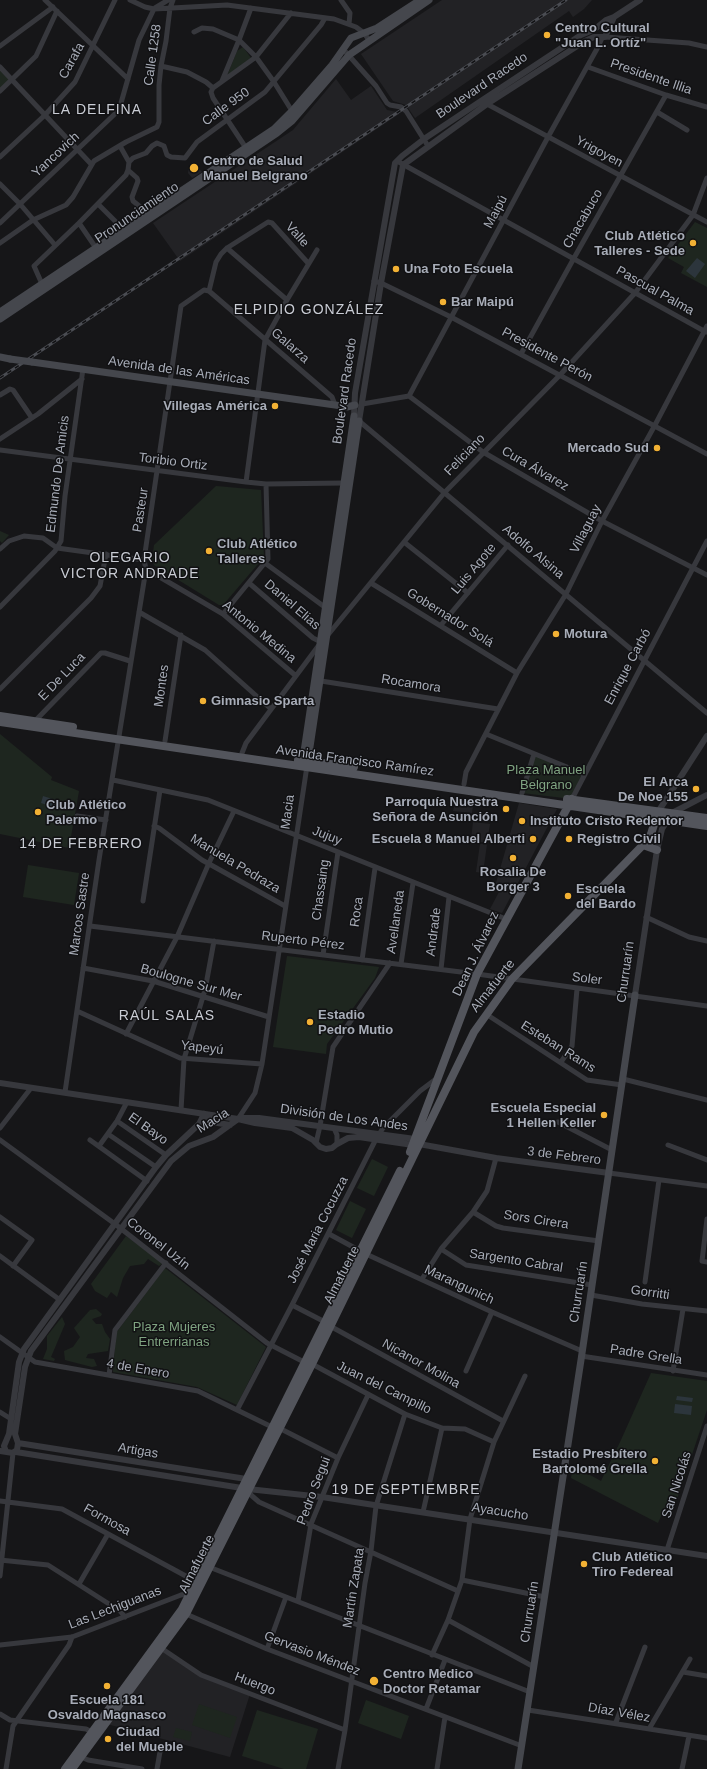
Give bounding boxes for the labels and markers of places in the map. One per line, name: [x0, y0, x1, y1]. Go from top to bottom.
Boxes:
place label: Centro Cultural "Juan L. Ortíz": [555, 20, 650, 51]
marker: Centro Cultural "Juan L. Ortíz": [542, 30, 552, 40]
place label: Centro de Salud Manuel Belgrano: [203, 153, 308, 184]
marker: Centro de Salud Manuel Belgrano: [188, 162, 200, 174]
place label: Club Atlético Talleres - Sede: [594, 228, 685, 259]
marker: Club Atlético Talleres - Sede: [688, 238, 698, 248]
place label: Una Foto Escuela: [404, 261, 513, 277]
marker: Una Foto Escuela: [391, 264, 401, 274]
place label: Bar Maipú: [451, 294, 514, 310]
marker: Bar Maipú: [438, 297, 448, 307]
place label: Villegas América: [163, 398, 267, 414]
marker: Villegas América: [270, 401, 280, 411]
place label: Mercado Sud: [567, 440, 649, 456]
marker: Mercado Sud: [652, 443, 662, 453]
place label: Club Atlético Talleres: [217, 536, 297, 567]
marker: Club Atlético Talleres: [204, 546, 214, 556]
place label: Motura: [564, 626, 607, 642]
marker: Motura: [551, 629, 561, 639]
place label: Gimnasio Sparta: [211, 693, 314, 709]
marker: Gimnasio Sparta: [198, 696, 208, 706]
place label: El Arca De Noe 155: [618, 774, 688, 805]
marker: El Arca De Noe 155: [691, 784, 701, 794]
place label: Parroquía Nuestra Señora de Asunción: [372, 794, 498, 825]
place label: Club Atlético Palermo: [46, 797, 126, 828]
marker: Parroquía Nuestra Señora de Asunción: [501, 804, 511, 814]
marker: Club Atlético Palermo: [33, 807, 43, 817]
place label: Instituto Cristo Redentor: [530, 813, 683, 829]
marker: Instituto Cristo Redentor: [517, 816, 527, 826]
place label: Escuela 8 Manuel Alberti: [372, 831, 525, 847]
place label: Registro Civil: [577, 831, 661, 847]
marker: Escuela 8 Manuel Alberti: [528, 834, 538, 844]
marker: Registro Civil: [564, 834, 574, 844]
marker: Rosalia De Borger 3: [508, 853, 518, 863]
place label: Rosalia De Borger 3: [480, 864, 546, 895]
place label: Escuela del Bardo: [576, 881, 636, 912]
marker: Escuela del Bardo: [563, 891, 573, 901]
place label: Estadio Pedro Mutio: [318, 1007, 393, 1038]
marker: Estadio Pedro Mutio: [305, 1017, 315, 1027]
place label: Escuela Especial 1 Hellen Keller: [490, 1100, 596, 1131]
marker: Escuela Especial 1 Hellen Keller: [599, 1110, 609, 1120]
place label: Estadio Presbítero Bartolomé Grella: [532, 1446, 647, 1477]
marker: Estadio Presbítero Bartolomé Grella: [650, 1456, 660, 1466]
place label: Club Atlético Tiro Federeal: [592, 1549, 673, 1580]
marker: Club Atlético Tiro Federeal: [579, 1559, 589, 1569]
place label: Centro Medico Doctor Retamar: [383, 1666, 481, 1697]
marker: Centro Medico Doctor Retamar: [368, 1675, 380, 1687]
marker: Escuela 181 Osvaldo Magnasco: [102, 1681, 112, 1691]
place label: Escuela 181 Osvaldo Magnasco: [48, 1692, 166, 1723]
place label: Ciudad del Mueble: [116, 1724, 183, 1755]
marker: Ciudad del Mueble: [103, 1734, 113, 1744]

